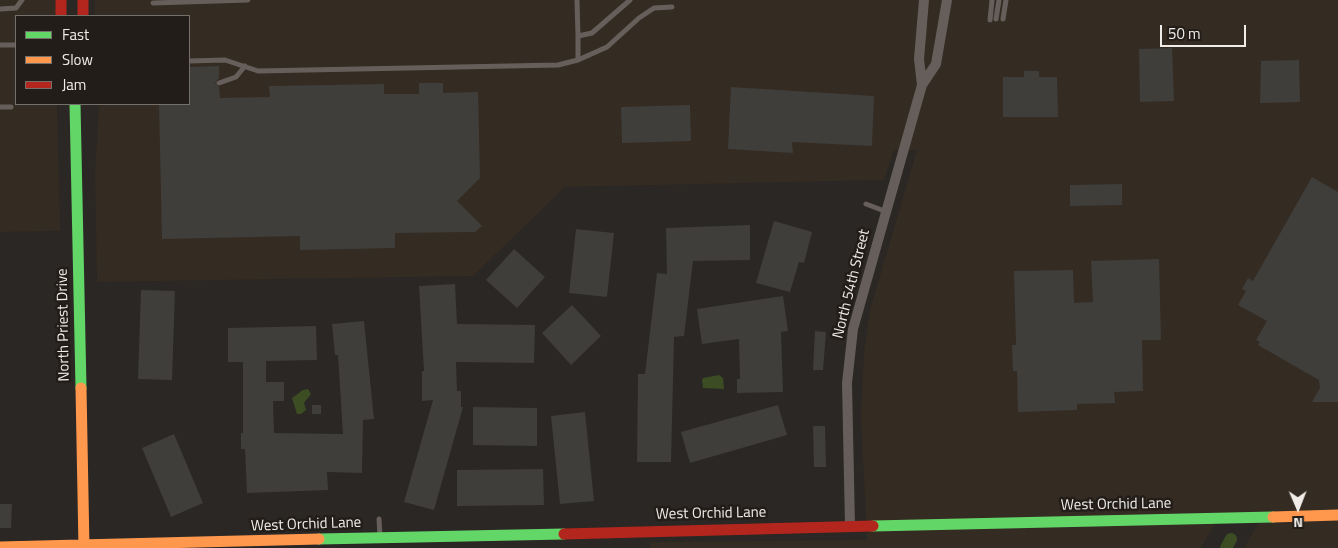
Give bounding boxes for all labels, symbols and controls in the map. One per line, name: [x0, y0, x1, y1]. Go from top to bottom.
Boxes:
legend: [15, 15, 190, 105]
scale bar: [1163, 15, 1249, 47]
text: 50 m: [1168, 22, 1201, 45]
text: Fast: [62, 23, 89, 46]
text: Slow: [62, 48, 93, 71]
text: Jam: [62, 73, 86, 96]
street label: North 54th Street: [830, 228, 874, 340]
street label: North Priest Drive: [54, 268, 74, 382]
north arrow: [1273, 483, 1323, 533]
street label: West Orchid Lane: [1061, 495, 1171, 515]
street label: West Orchid Lane: [656, 504, 766, 524]
text: N: [1293, 513, 1303, 534]
street label: West Orchid Lane: [250, 514, 362, 536]

